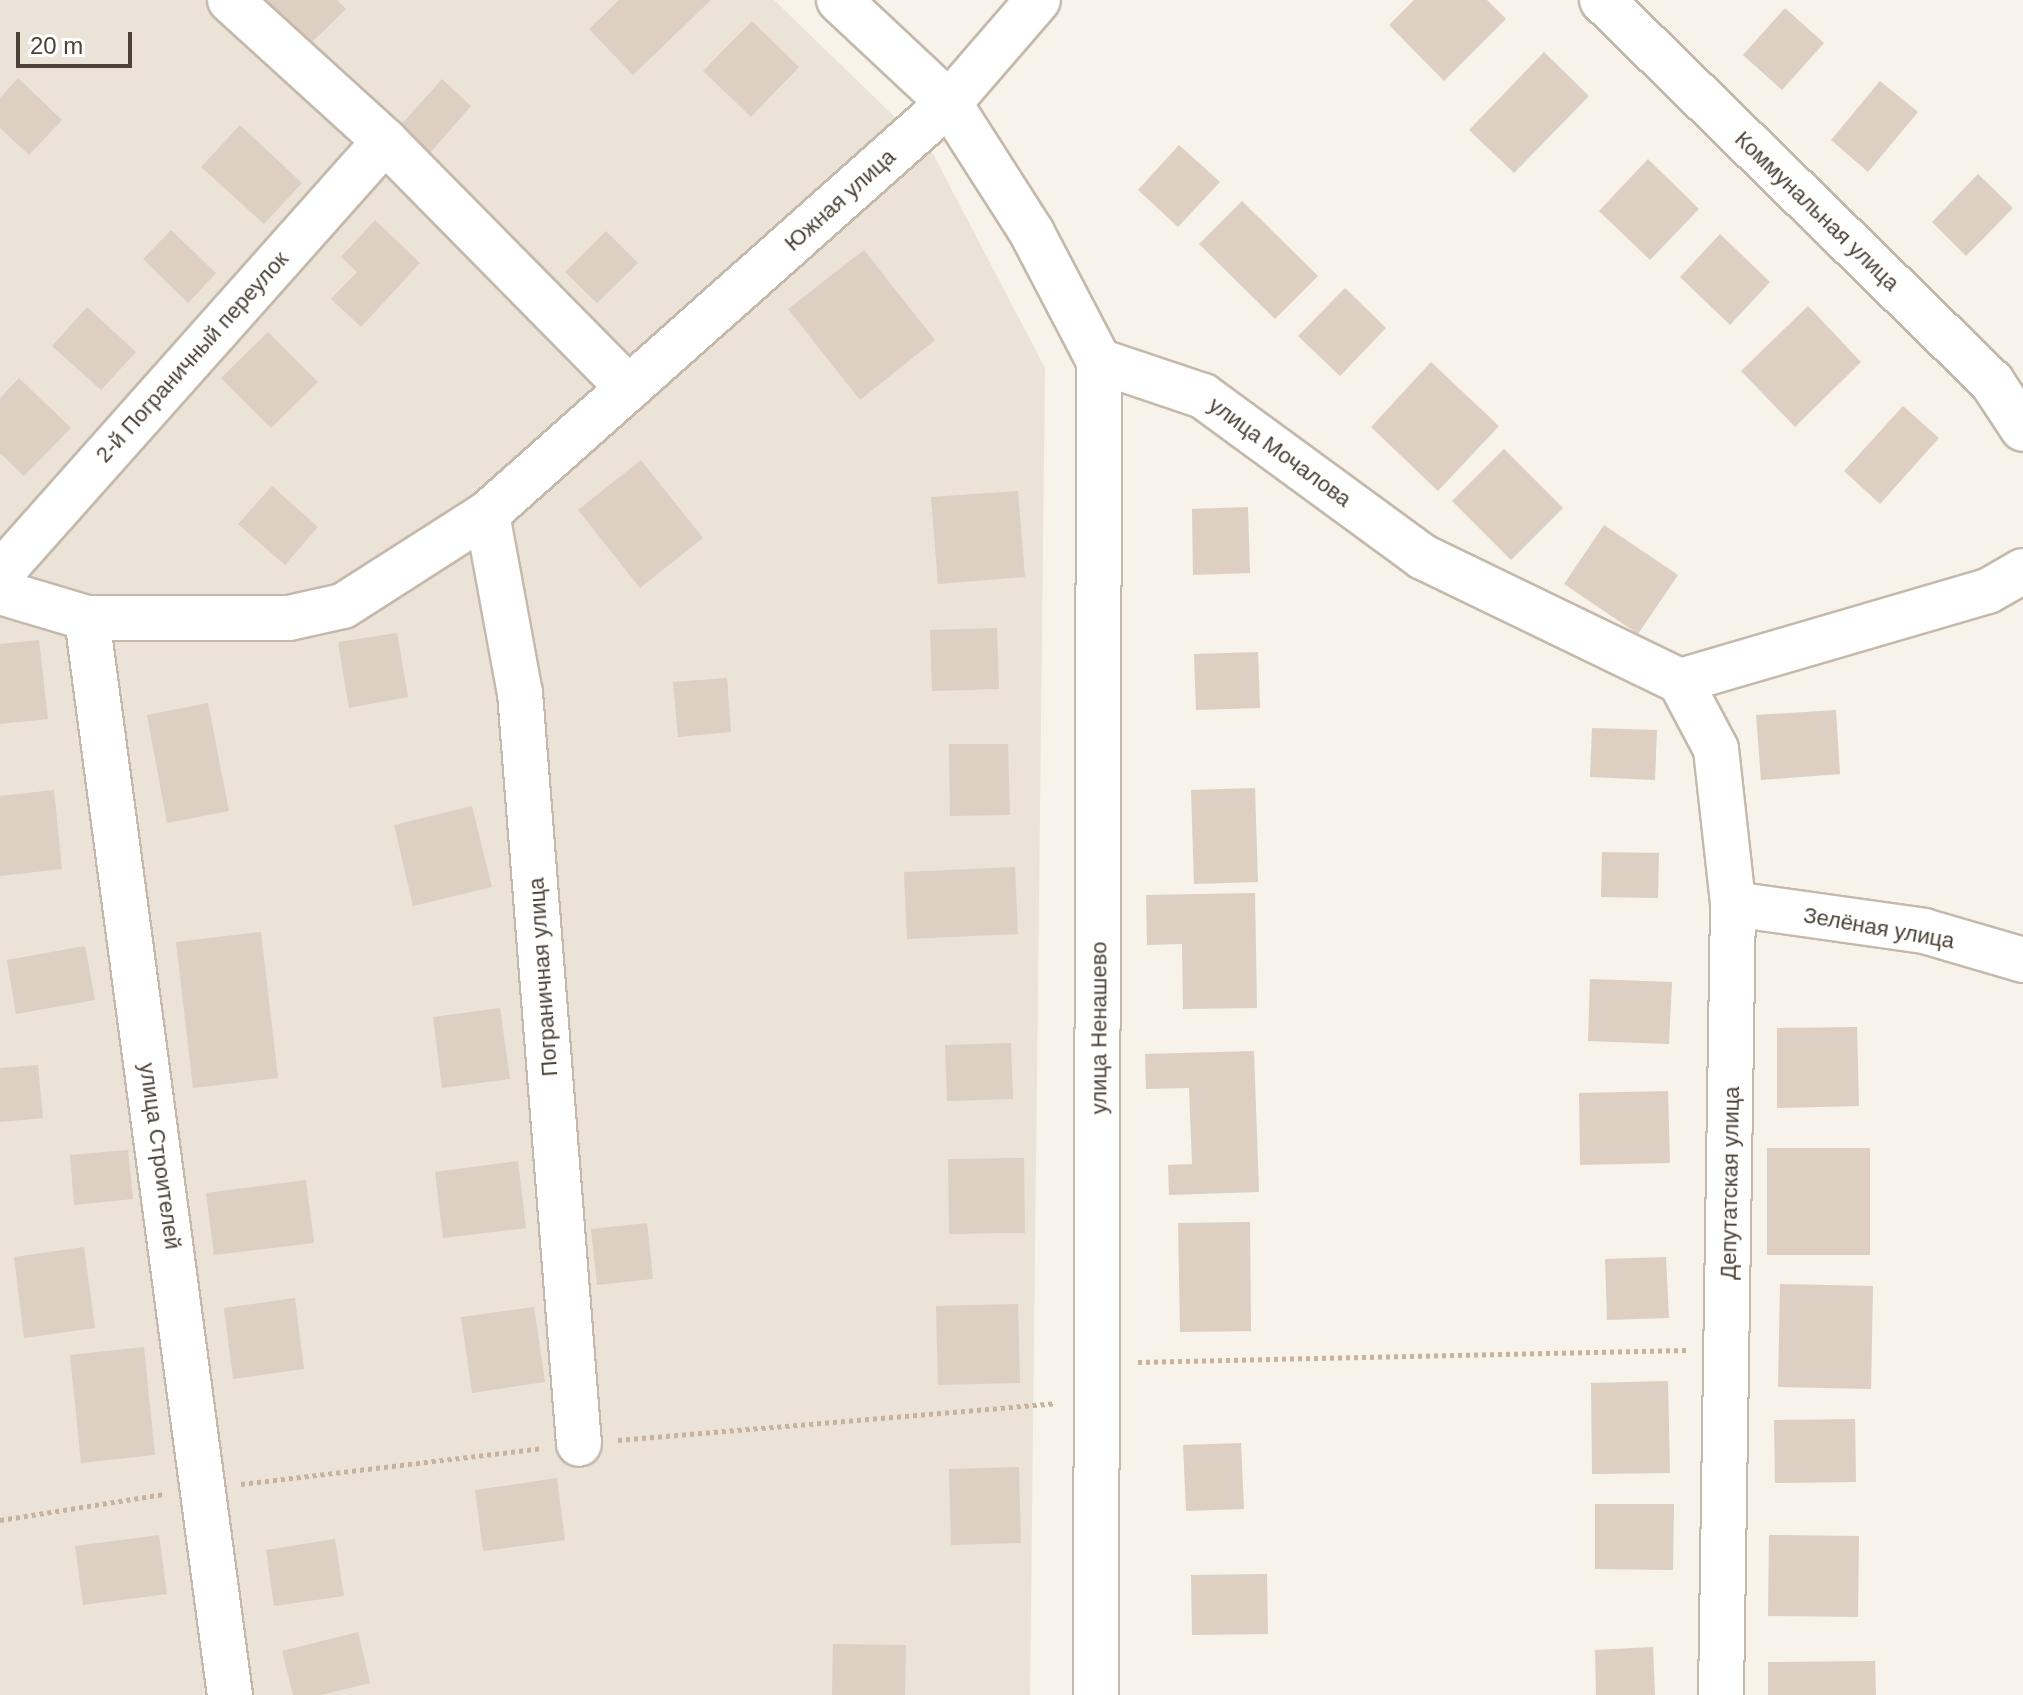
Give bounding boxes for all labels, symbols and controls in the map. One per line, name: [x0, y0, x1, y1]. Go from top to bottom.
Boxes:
scale bar: [20, 16, 136, 66]
text: 20 m: [30, 32, 83, 59]
street label: Коммунальная улица: [1729, 126, 1905, 296]
street label: Южная улица: [779, 143, 901, 257]
street label: 2-й Пограничный переулок: [90, 246, 294, 468]
street label: улица Мочалова: [1204, 391, 1356, 513]
street label: Пограничная улица: [523, 877, 563, 1077]
street label: Зелёная улица: [1801, 902, 1957, 954]
street label: улица Ненашево: [1086, 942, 1112, 1114]
street label: улица Строителей: [134, 1061, 186, 1251]
street label: Депутатская улица: [1715, 1086, 1745, 1280]

